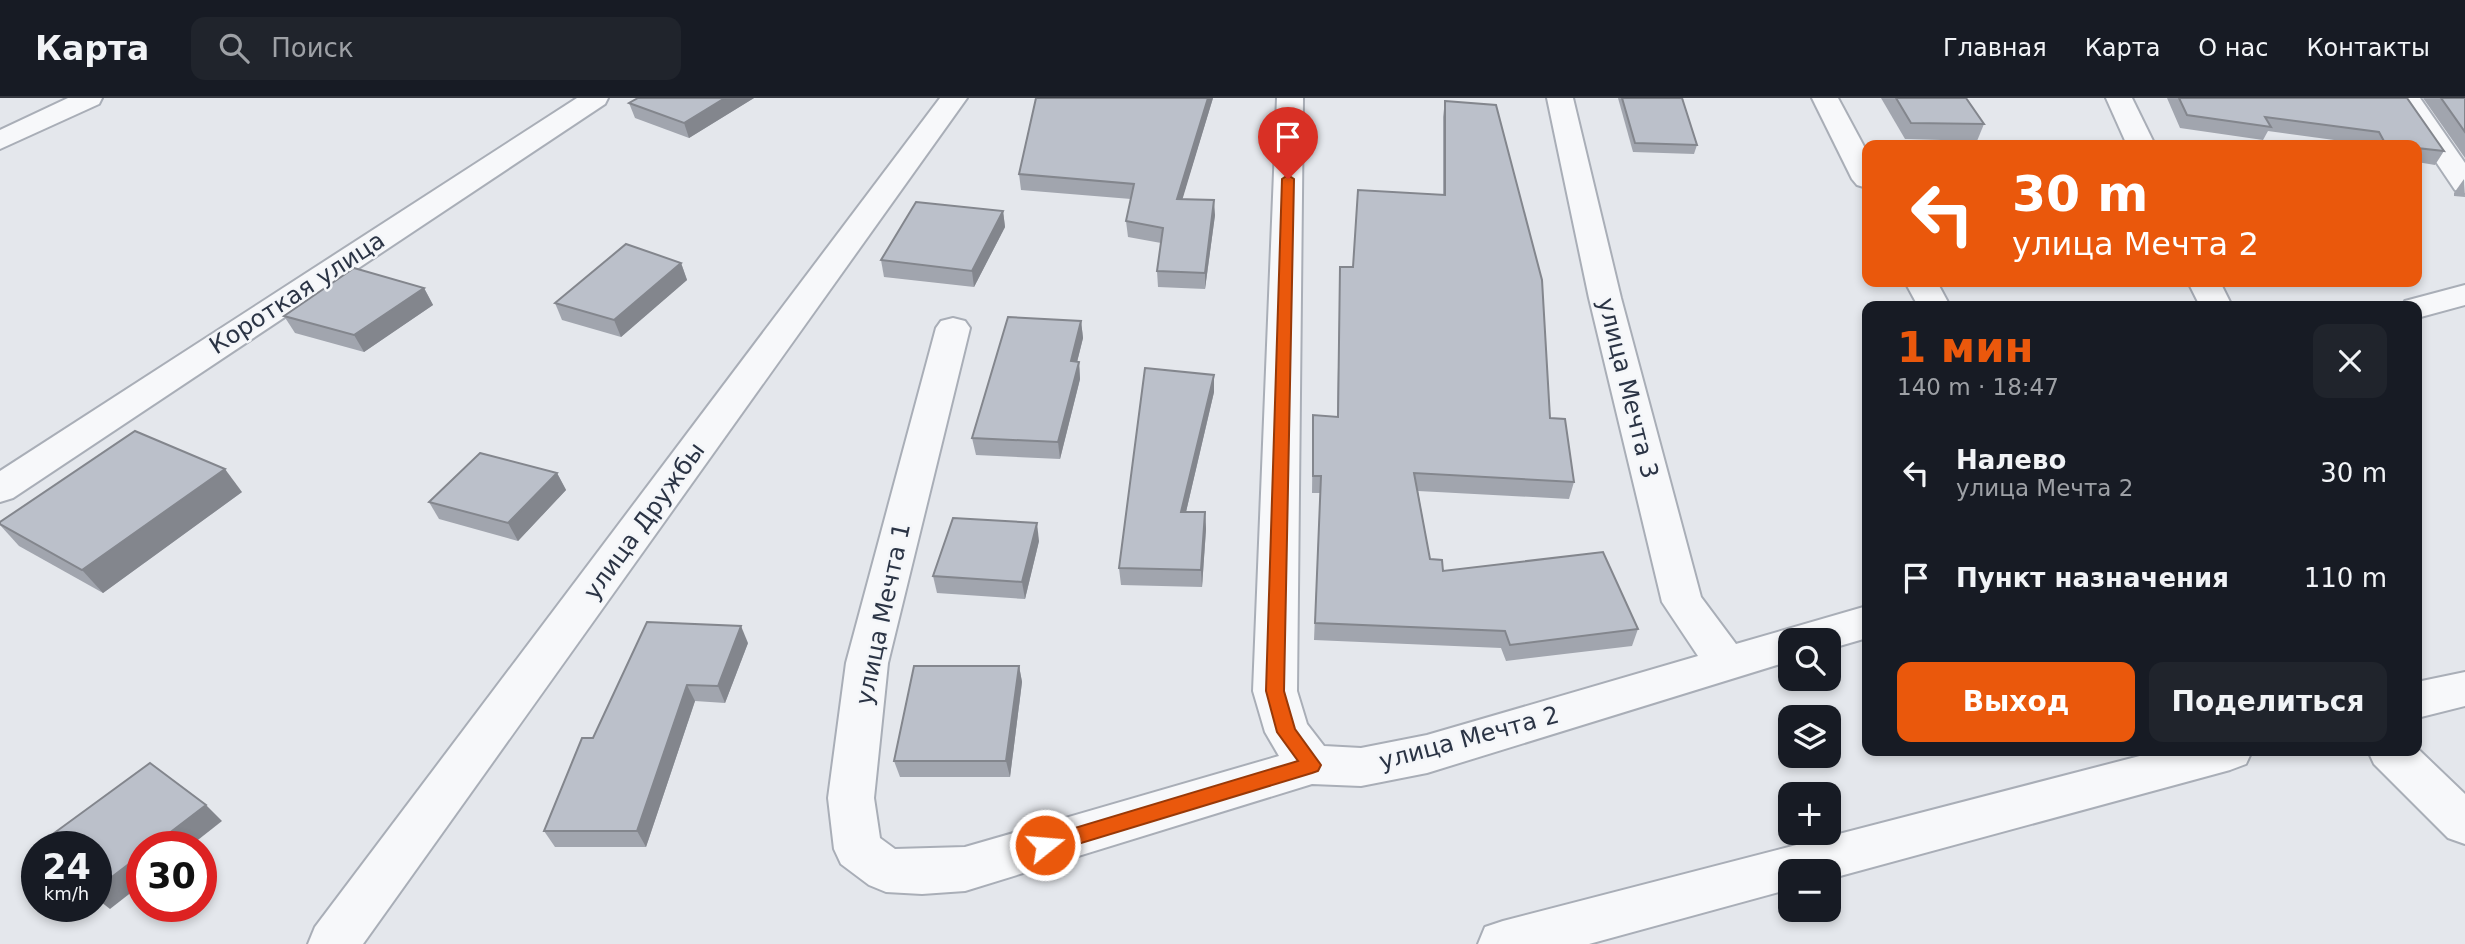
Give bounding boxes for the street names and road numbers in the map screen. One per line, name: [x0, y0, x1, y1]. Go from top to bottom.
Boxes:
street label: Короткая улица: [204, 226, 390, 360]
street label: улица Мечта 3: [1592, 295, 1664, 481]
street label: улица Дружбы: [578, 437, 710, 605]
street label: улица Мечта 1: [850, 521, 916, 707]
street label: улица Мечта 2: [1376, 701, 1562, 775]

